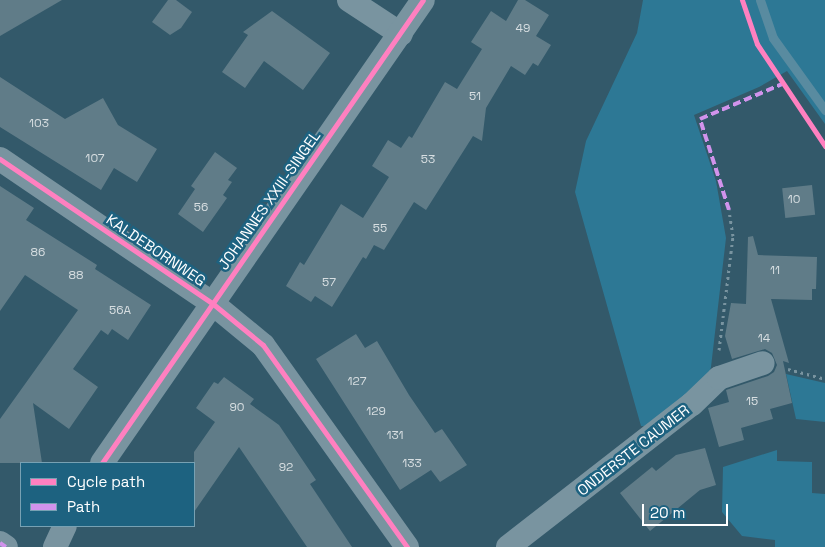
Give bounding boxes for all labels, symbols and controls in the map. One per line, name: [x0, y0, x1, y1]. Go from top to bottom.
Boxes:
house number: 49: [516, 22, 530, 36]
house number: 51: [469, 90, 481, 104]
house number: 103: [29, 117, 49, 131]
street label: JOHANNES XXIII-SINGEL: [214, 127, 324, 273]
house number: 107: [85, 152, 105, 166]
house number: 53: [421, 153, 435, 167]
house number: 10: [788, 193, 800, 207]
house number: 56: [194, 201, 208, 215]
street label: KALDEBORNWEG: [103, 210, 209, 290]
house number: 55: [373, 222, 387, 236]
house number: 86: [31, 246, 45, 260]
house number: 11: [770, 264, 780, 278]
house number: 88: [69, 269, 83, 283]
house number: 57: [322, 276, 336, 290]
house number: 56A: [109, 304, 131, 318]
house number: 14: [758, 332, 770, 346]
house number: 127: [348, 375, 366, 389]
house number: 15: [746, 395, 758, 409]
house number: 90: [229, 401, 245, 415]
street label: ONDERSTE CAUMER: [573, 401, 693, 499]
house number: 129: [366, 405, 386, 419]
house number: 131: [386, 429, 404, 443]
house number: 133: [402, 457, 422, 471]
house number: 92: [279, 461, 293, 475]
legend: [20, 462, 195, 527]
text: Cycle path: [67, 472, 145, 491]
scale bar: [645, 494, 731, 526]
text: Path: [67, 497, 100, 516]
text: 20 m: [650, 503, 685, 522]

